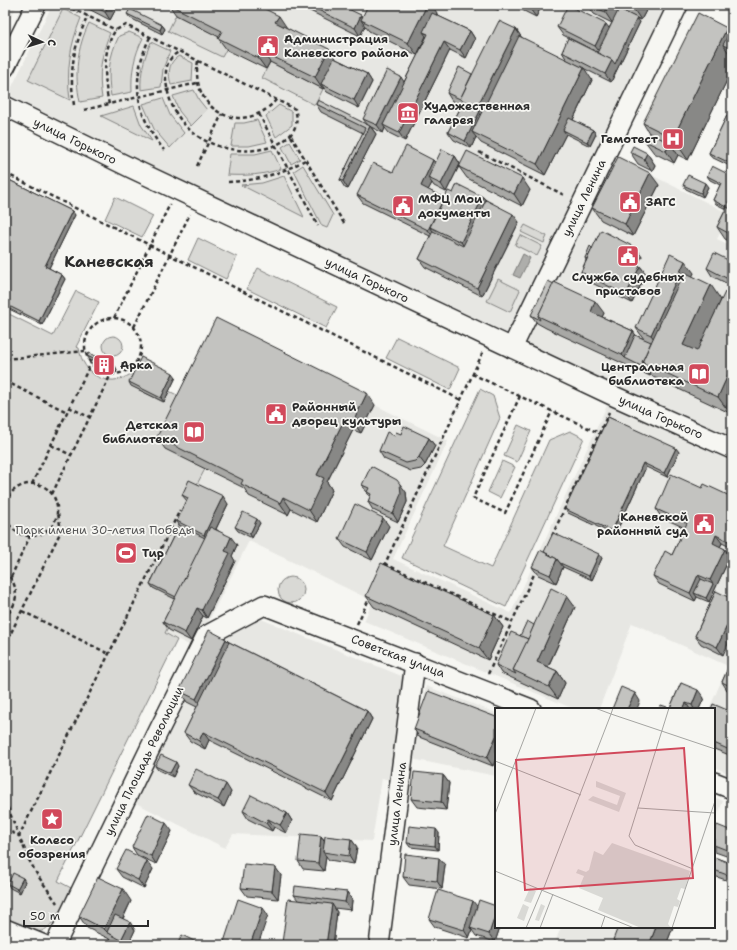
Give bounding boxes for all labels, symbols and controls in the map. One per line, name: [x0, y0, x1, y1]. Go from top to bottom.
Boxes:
north arrow: [22, 22, 62, 62]
place label: Администрация Каневского района: [284, 31, 409, 61]
public building icon: Администрация Каневского района: [255, 33, 281, 59]
text: С: [44, 39, 59, 47]
place label: Художественная галерея: [424, 98, 530, 128]
museum icon: Художественная галерея: [395, 100, 421, 126]
street label: улица Горького: [31, 114, 119, 168]
hospital icon: Гемотест: [660, 126, 686, 152]
place label: Гемотест: [601, 131, 659, 147]
street label: улица Ленина: [558, 156, 610, 239]
public building icon: ЗАГС: [617, 189, 643, 215]
place label: МФЦ Мои документы: [418, 191, 491, 221]
public building icon: МФЦ Мои документы: [390, 193, 416, 219]
place label: ЗАГС: [646, 194, 676, 210]
public building icon: Служба судебных приставов: [615, 243, 641, 269]
district label: Каневская: [64, 251, 154, 272]
street label: улица Горького: [323, 254, 411, 306]
place label: Служба судебных приставов: [572, 269, 684, 299]
building icon: Арка: [91, 352, 117, 378]
place label: Арка: [120, 357, 153, 373]
place label: Центральная библиотека: [601, 359, 685, 389]
library icon: Центральная библиотека: [686, 361, 712, 387]
street label: улица Горького: [616, 391, 706, 443]
place label: Районный дворец культуры: [292, 399, 402, 429]
public building icon: Районный дворец культуры: [263, 401, 289, 427]
place label: Детская библиотека: [102, 417, 179, 447]
library icon: Детская библиотека: [181, 419, 207, 445]
place label: Каневской районный суд: [597, 509, 689, 539]
public building icon: Каневской районный суд: [691, 511, 717, 537]
park label: Парк имени 30-летия Победы: [15, 522, 195, 538]
sports icon: Тир: [113, 540, 139, 566]
place label: Тир: [142, 545, 164, 561]
street label: Советская улица: [349, 631, 448, 681]
street label: улица Площадь Революции: [101, 683, 187, 838]
inset map: [495, 708, 715, 928]
street label: улица Ленина: [384, 761, 410, 847]
place icon: Колесо обозрения: [39, 806, 65, 832]
place label: Колесо обозрения: [18, 832, 86, 862]
scale bar: [24, 902, 148, 928]
text: 50 m: [30, 908, 60, 924]

